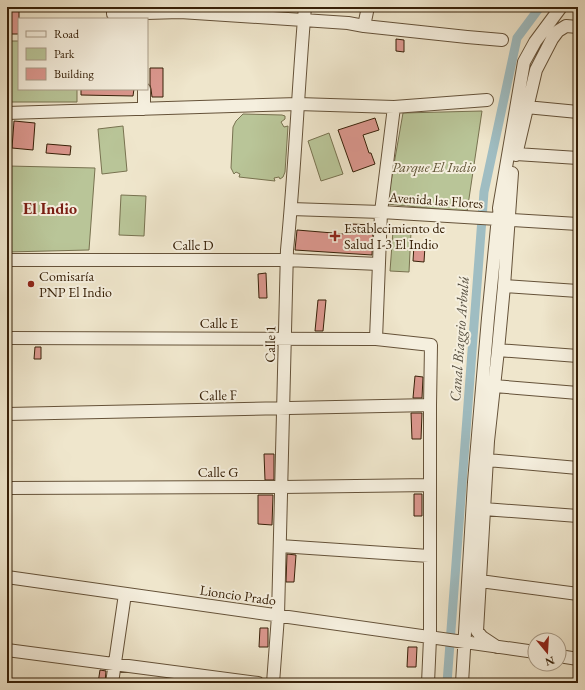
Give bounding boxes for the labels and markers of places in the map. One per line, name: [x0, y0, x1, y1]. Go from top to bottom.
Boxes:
place label: Establecimiento de Salud I-3 El Indio: [344, 219, 446, 253]
marker: Establecimiento de Salud I-3 El Indio: [329, 230, 341, 242]
place label: Comisaría PNP El Indio: [39, 267, 112, 301]
marker: Comisaría PNP El Indio: [26, 279, 36, 289]

